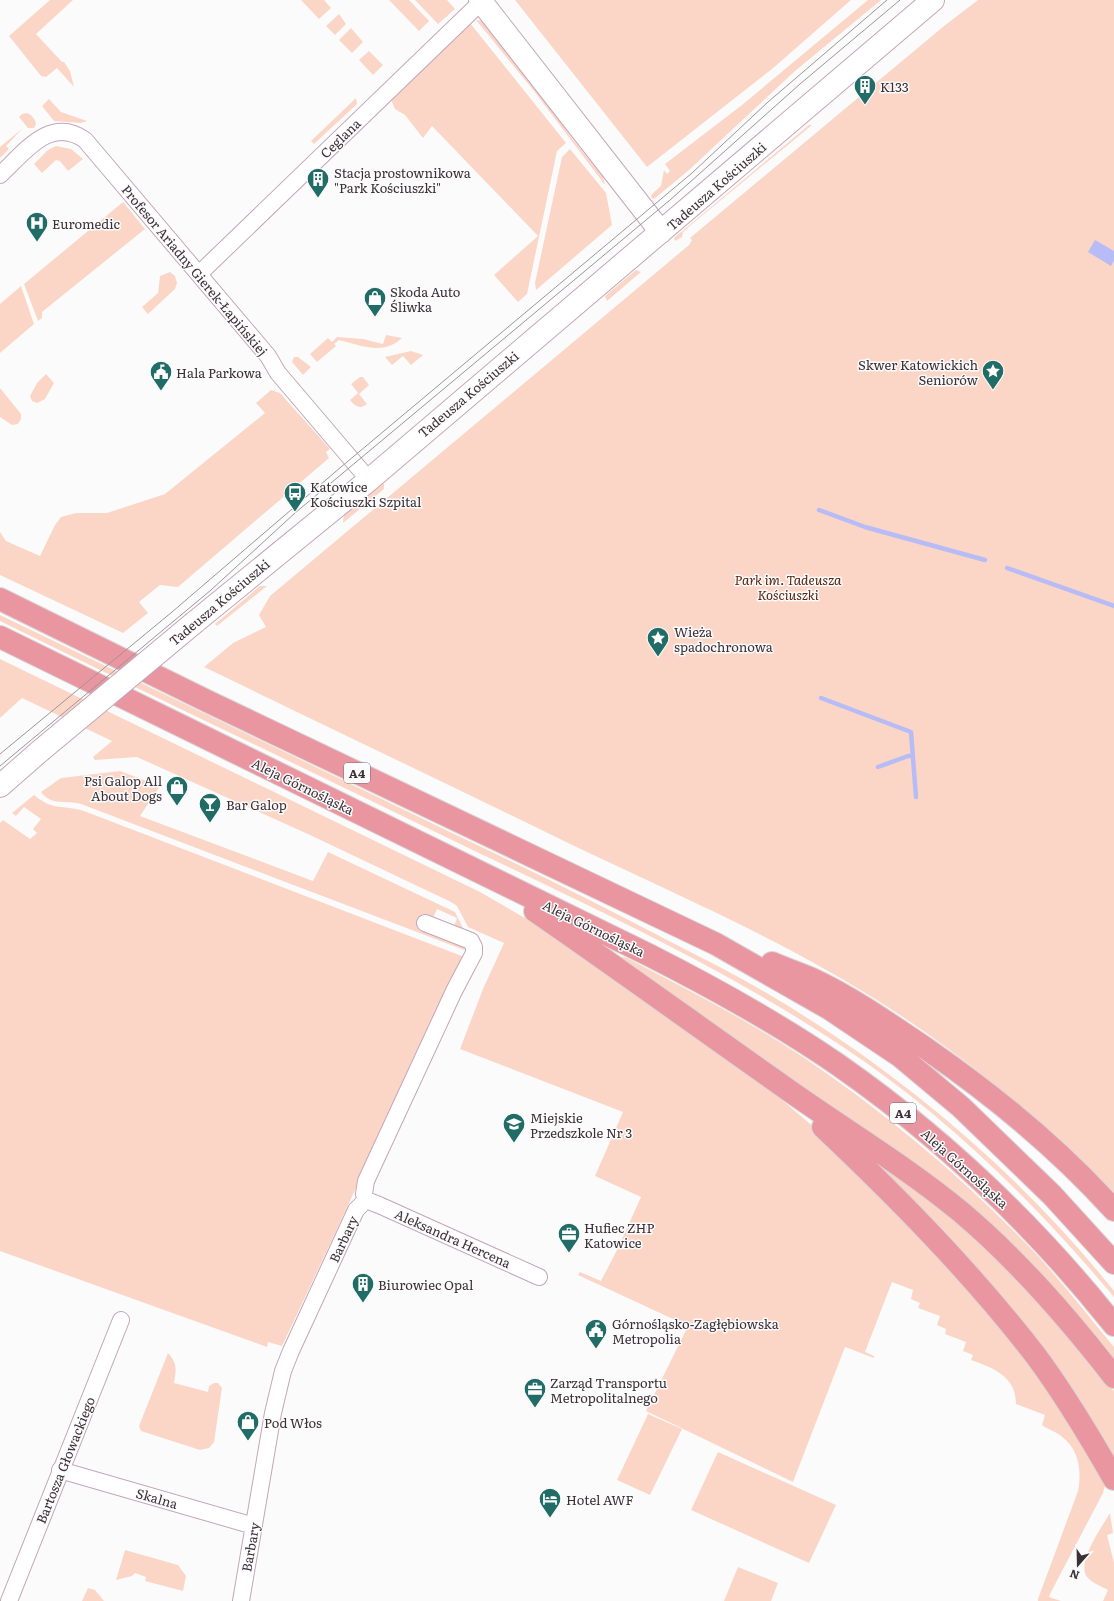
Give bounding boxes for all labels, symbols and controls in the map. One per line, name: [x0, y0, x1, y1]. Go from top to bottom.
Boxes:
building icon: K133: [852, 73, 878, 106]
place label: K133: [880, 77, 909, 96]
street label: Ceglana: [315, 114, 365, 162]
street label: Tadeusza Kościuszki: [662, 137, 770, 235]
place label: Stacja prostownikowa "Park Kościuszki": [334, 163, 471, 197]
building icon: Stacja prostownikowa "Park Kościuszki": [305, 166, 331, 199]
street label: Profesor Ariadny Gierek-Łapińskiej: [118, 180, 272, 360]
hospital icon: Euromedic: [24, 210, 50, 243]
place label: Euromedic: [52, 214, 120, 233]
place label: Skoda Auto Śliwka: [390, 282, 461, 316]
shop icon: Skoda Auto Śliwka: [362, 285, 388, 318]
street label: Tadeusza Kościuszki: [413, 346, 523, 442]
place label: Skwer Katowickich Seniorów: [858, 355, 979, 389]
place icon: Skwer Katowickich Seniorów: [980, 358, 1006, 391]
public building icon: Hala Parkowa: [148, 359, 174, 392]
place label: Hala Parkowa: [176, 363, 262, 382]
place label: Katowice Kościuszki Szpital: [310, 477, 422, 511]
bus stop icon: Katowice Kościuszki Szpital: [282, 480, 308, 513]
street label: Tadeusza Kościuszki: [164, 554, 274, 650]
park label: Park im. Tadeusza Kościuszki: [735, 570, 842, 604]
place label: Wieża spadochronowa: [674, 622, 773, 656]
place icon: Wieża spadochronowa: [645, 625, 671, 658]
street label: Aleja Górnośląska: [249, 753, 357, 819]
road number: A4: [344, 763, 370, 783]
place label: Psi Galop All About Dogs: [84, 771, 163, 805]
shop icon: Psi Galop All About Dogs: [164, 774, 190, 807]
bar icon: Bar Galop: [197, 791, 223, 824]
place label: Bar Galop: [226, 795, 287, 814]
street label: Aleja Górnośląska: [540, 895, 648, 961]
road number: A4: [890, 1103, 916, 1123]
place label: Miejskie Przedszkole Nr 3: [530, 1108, 632, 1142]
school or university icon: Miejskie Przedszkole Nr 3: [501, 1111, 527, 1144]
street label: Aleja Górnośląska: [917, 1124, 1013, 1212]
street label: Aleksandra Hercena: [392, 1204, 514, 1272]
street label: Barbary: [324, 1212, 362, 1266]
place label: Hufiec ZHP Katowice: [584, 1218, 655, 1252]
office icon: Hufiec ZHP Katowice: [556, 1221, 582, 1254]
building icon: Biurowiec Opal: [350, 1271, 376, 1304]
place label: Biurowiec Opal: [378, 1275, 474, 1294]
place label: Górnośląsko-Zagłębiowska Metropolia: [612, 1314, 779, 1348]
public building icon: Górnośląsko-Zagłębiowska Metropolia: [583, 1317, 609, 1350]
place label: Zarząd Transportu Metropolitalnego: [550, 1373, 667, 1407]
office icon: Zarząd Transportu Metropolitalnego: [522, 1376, 548, 1409]
street label: Bartosza Głowackiego: [31, 1393, 99, 1526]
shop icon: Pod Włos: [235, 1409, 261, 1442]
place label: Pod Włos: [264, 1413, 322, 1432]
street label: Skalna: [134, 1483, 180, 1513]
hotel icon: Hotel AWF: [537, 1486, 563, 1519]
place label: Hotel AWF: [566, 1490, 633, 1509]
street label: Barbary: [236, 1520, 264, 1573]
north arrow: [1058, 1545, 1098, 1585]
text: N: [1067, 1566, 1081, 1584]

